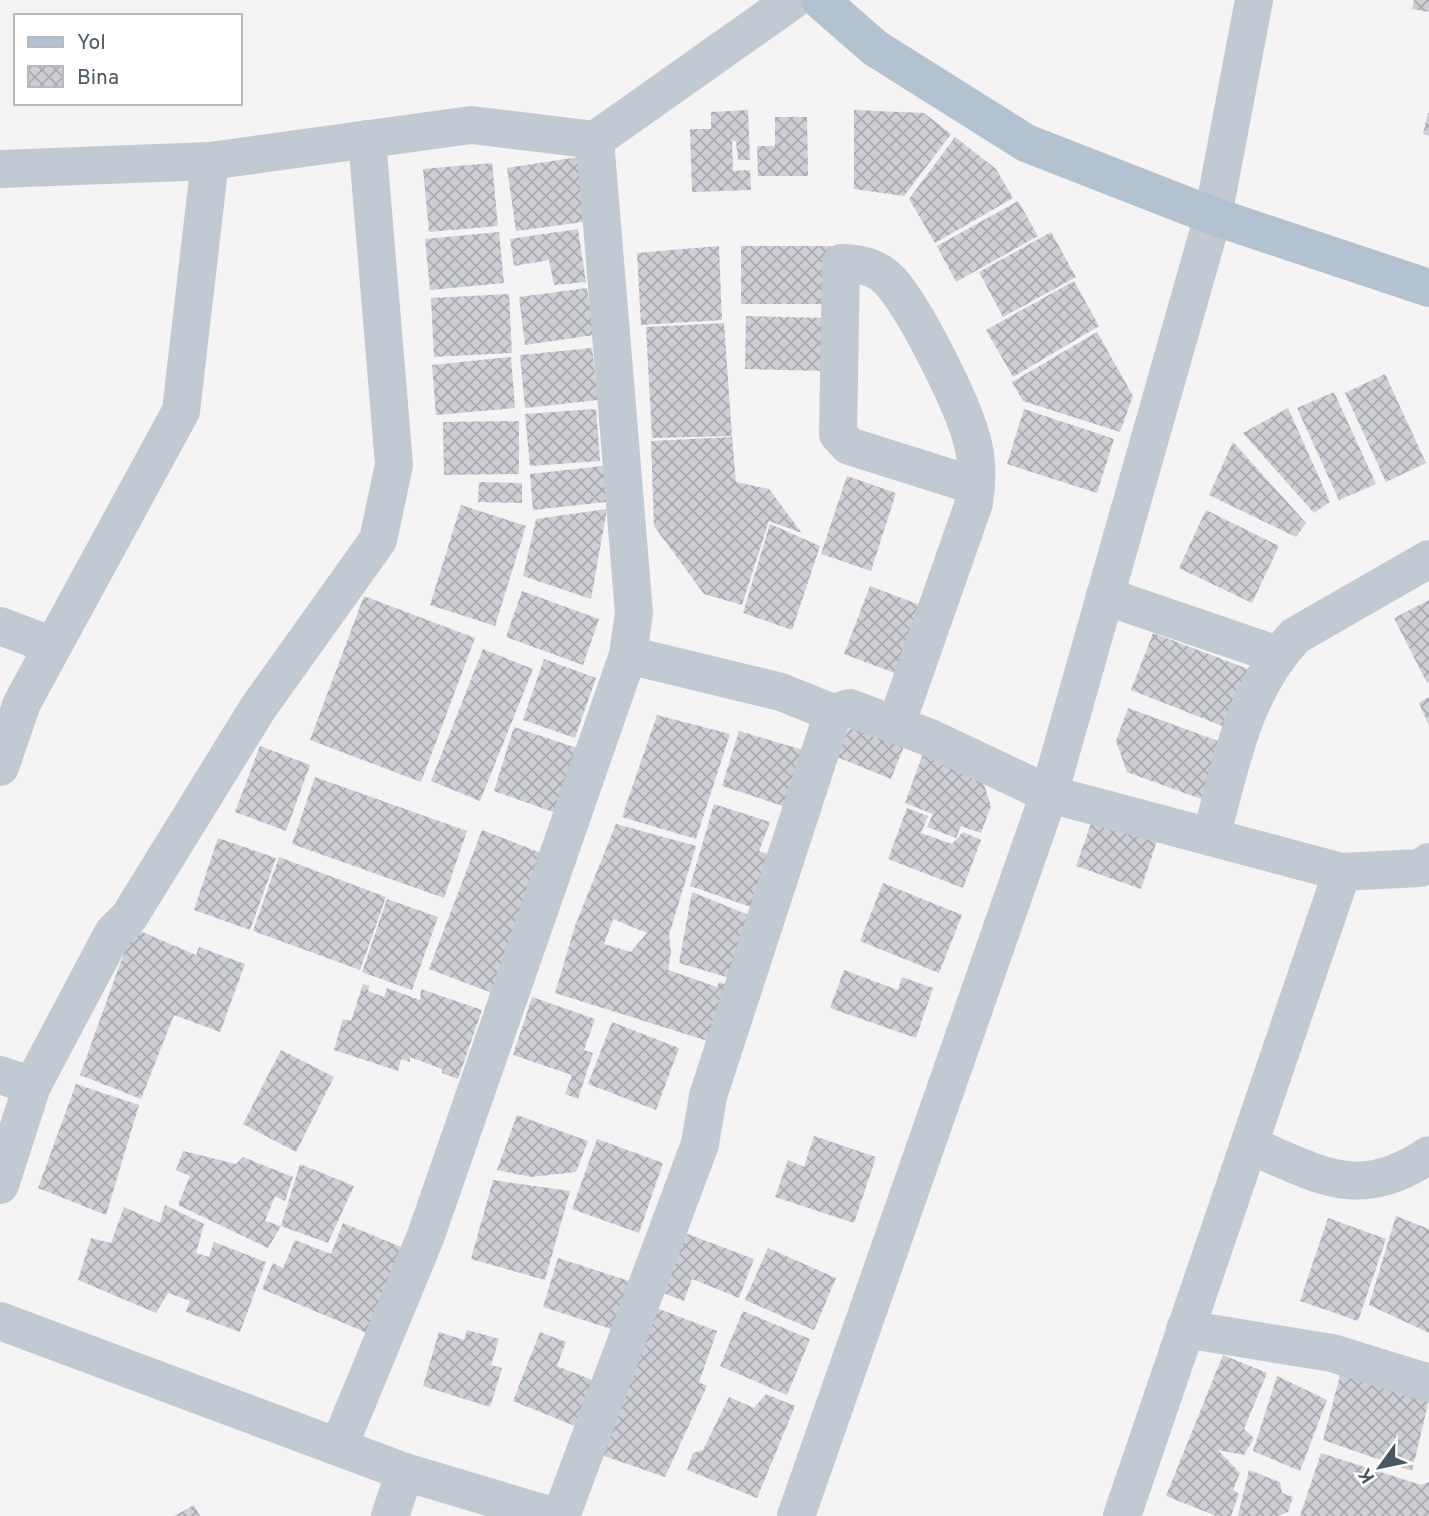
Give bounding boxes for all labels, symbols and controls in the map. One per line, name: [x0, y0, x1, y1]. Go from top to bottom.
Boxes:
legend: [14, 14, 242, 105]
text: Yol: [77, 30, 106, 57]
text: Bina: [77, 65, 119, 92]
north arrow: [1345, 1432, 1415, 1502]
text: K: [1354, 1463, 1381, 1487]

